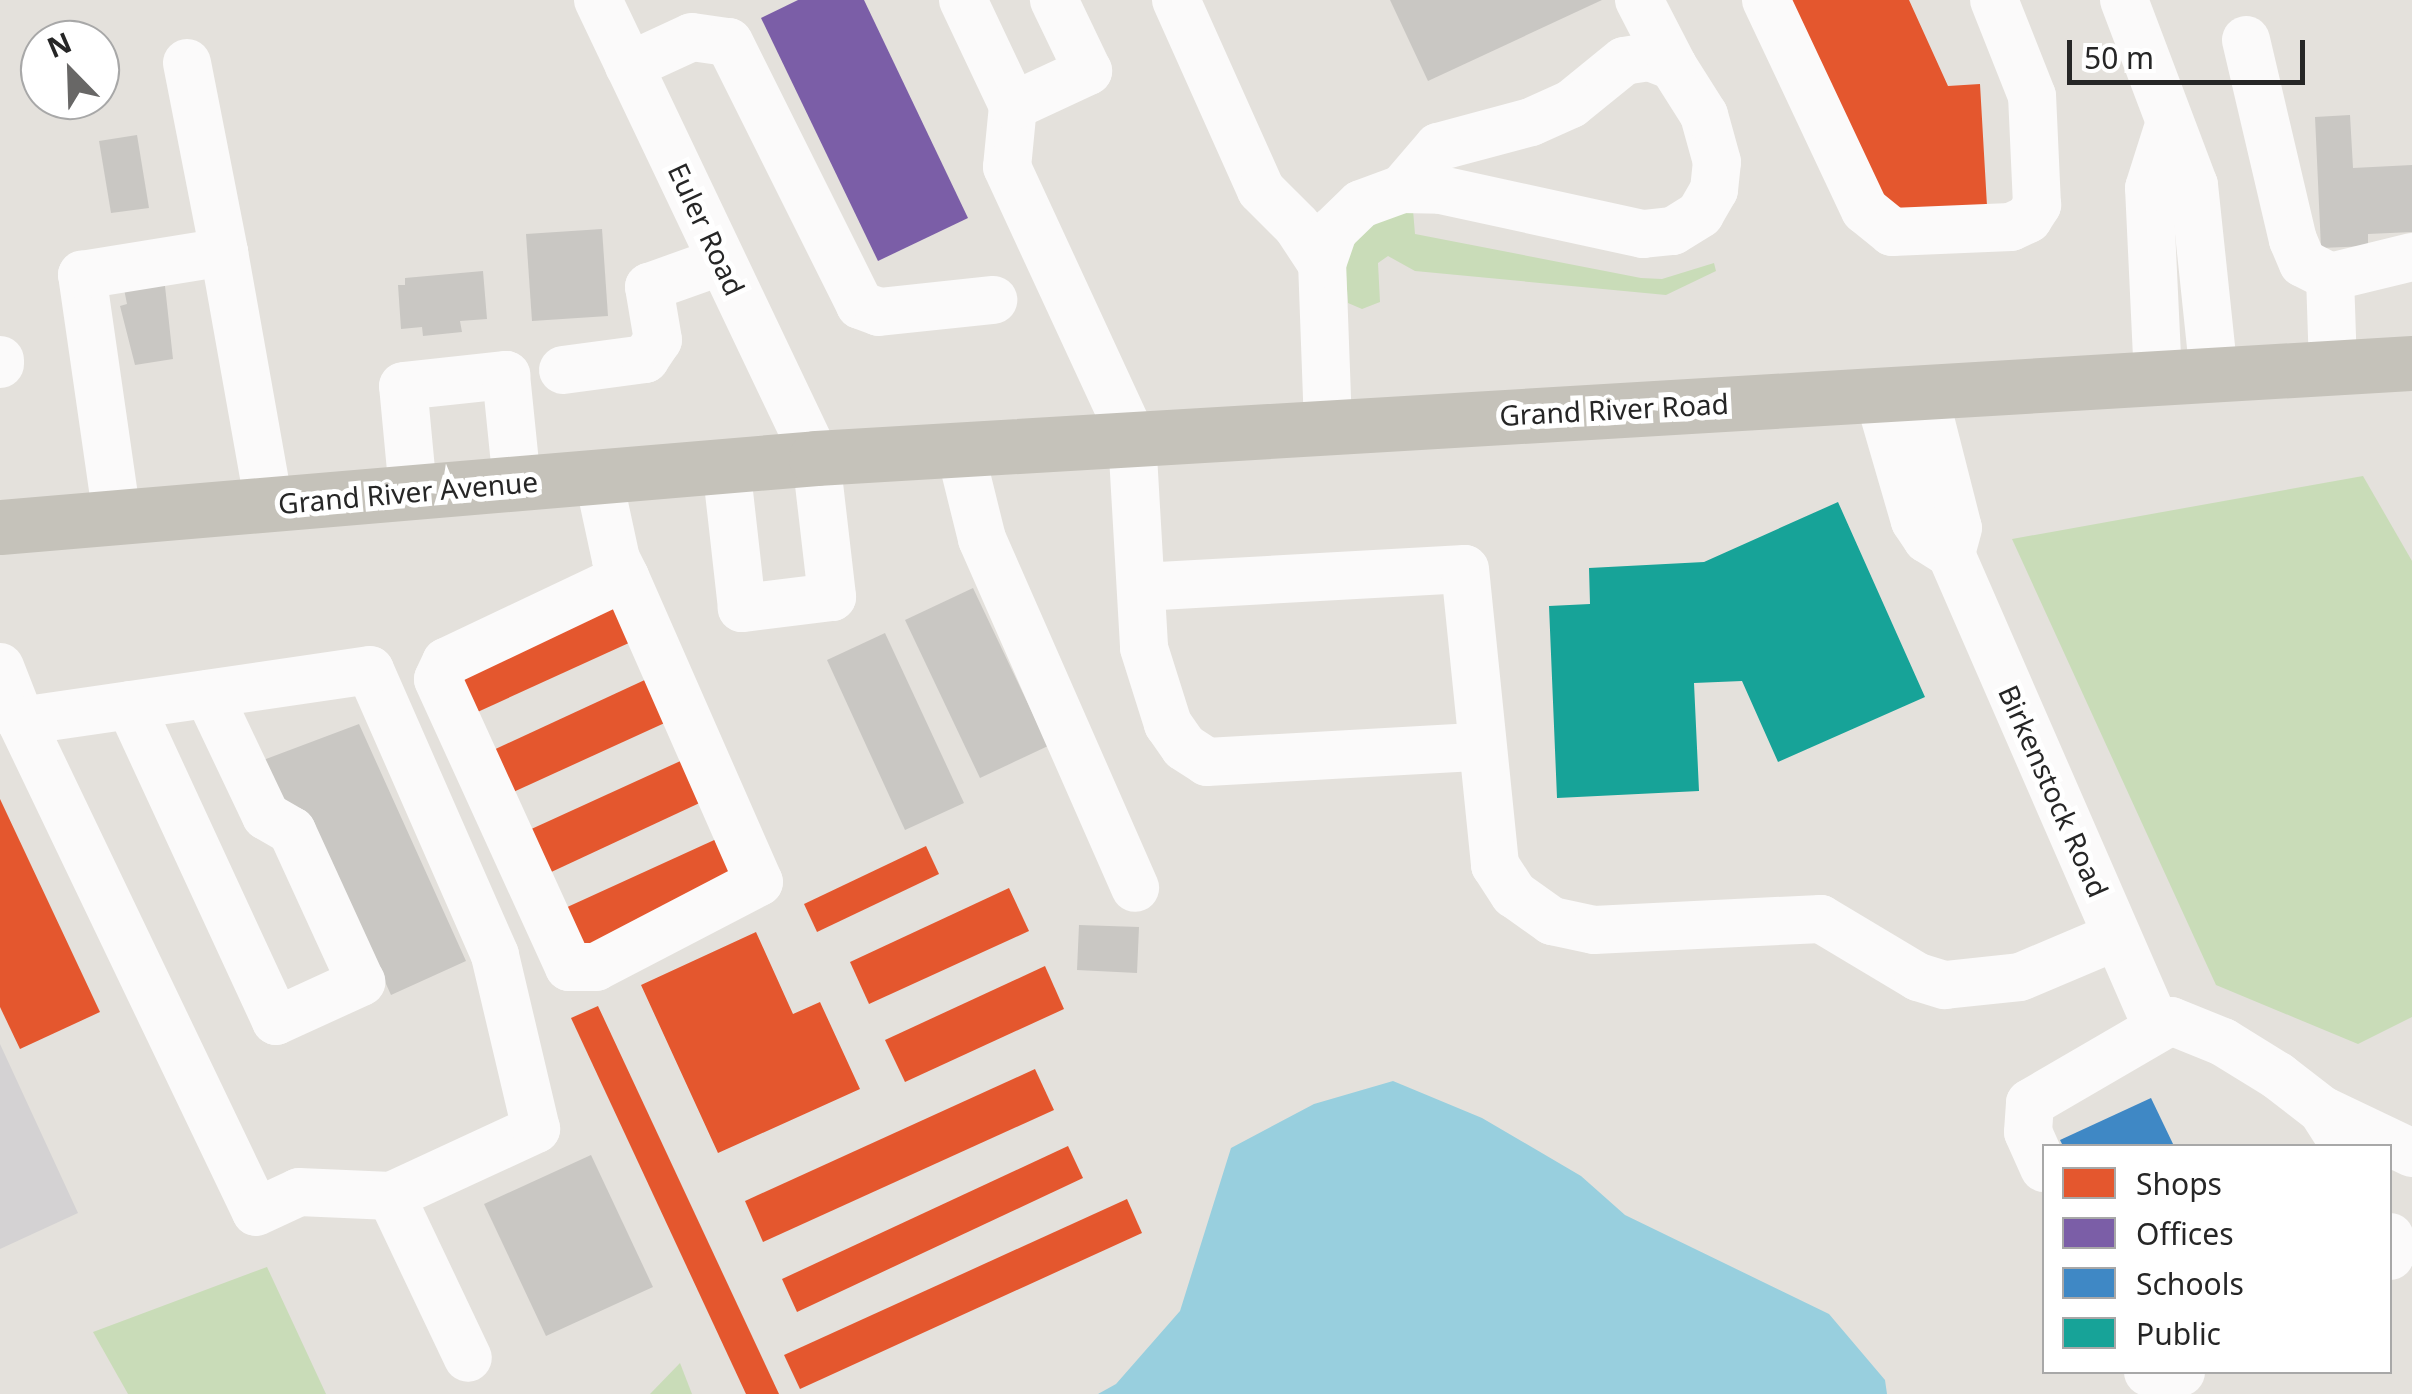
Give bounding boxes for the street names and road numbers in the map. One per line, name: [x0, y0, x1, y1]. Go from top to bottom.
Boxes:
street label: Euler Road: [662, 158, 752, 300]
street label: Grand River Road: [1498, 386, 1730, 432]
street label: Grand River Avenue: [277, 464, 539, 520]
street label: Birkenstock Road: [1992, 680, 2116, 902]

